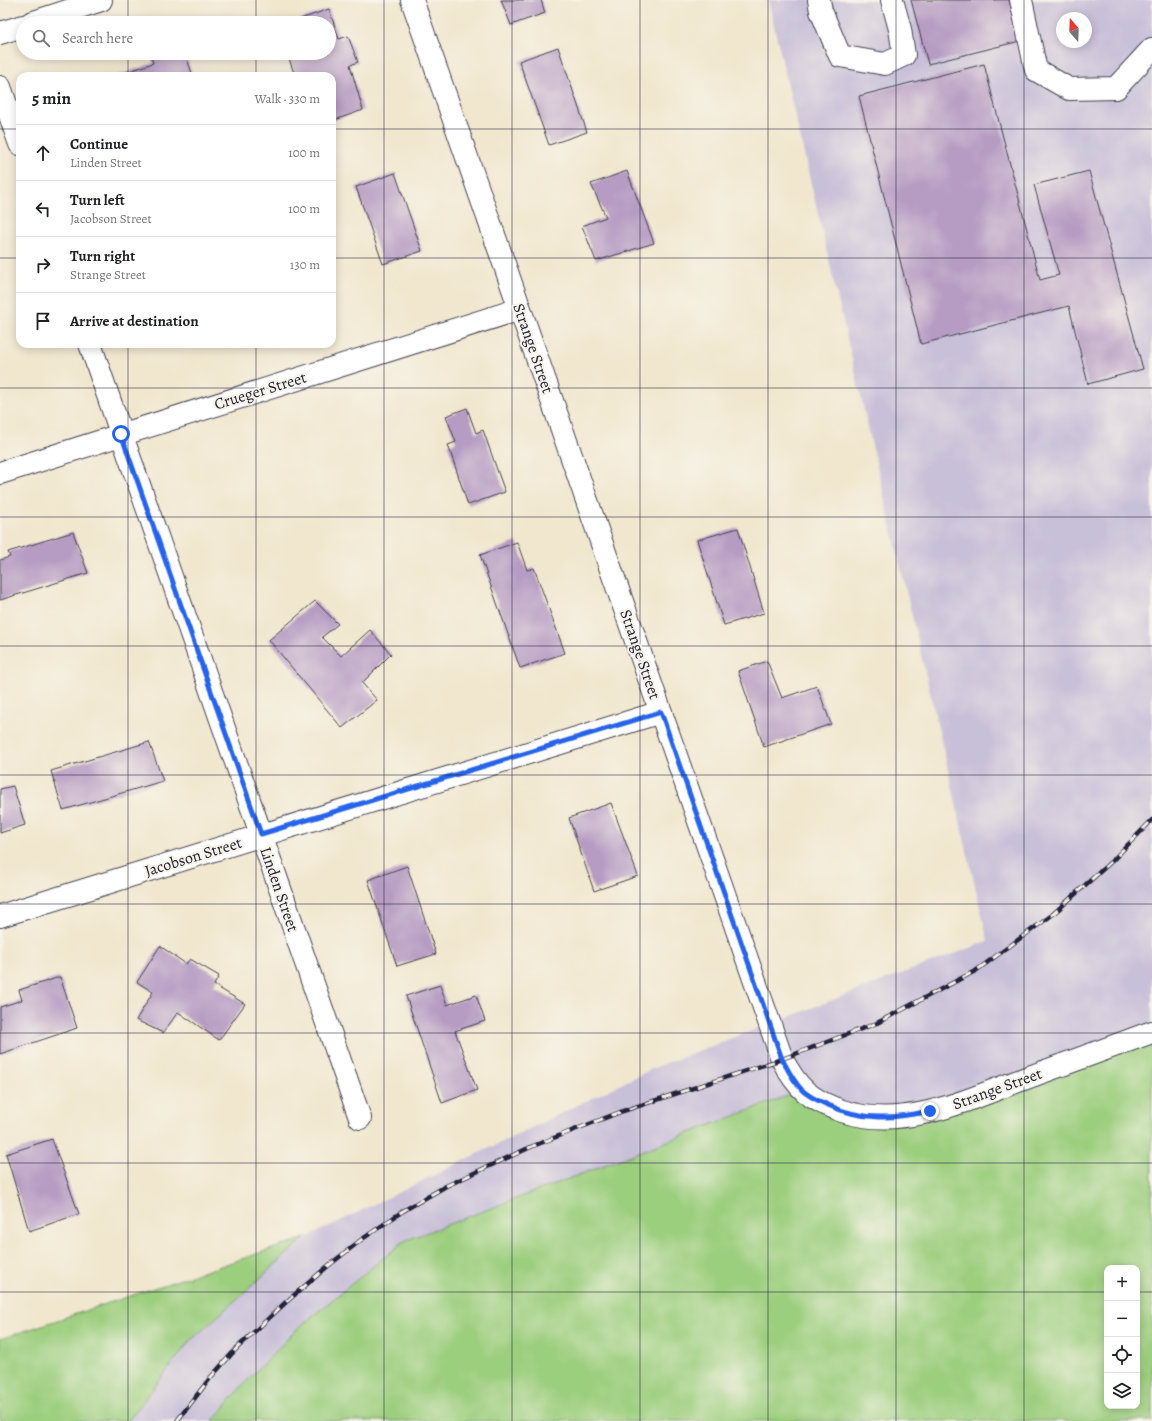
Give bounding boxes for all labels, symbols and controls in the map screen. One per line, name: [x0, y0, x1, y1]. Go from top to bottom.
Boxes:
north arrow: [1056, 12, 1092, 48]
search box: [16, 16, 336, 60]
icon: search: [30, 27, 52, 49]
text: Search here: [62, 28, 133, 48]
text: 5 min: [32, 87, 71, 110]
text: Walk · 330 m: [254, 90, 320, 107]
text: Continue: [70, 134, 128, 154]
icon: ahead: [32, 142, 54, 164]
text: 100 m: [288, 144, 320, 161]
text: Linden Street: [70, 154, 142, 171]
text: Turn left: [70, 190, 125, 210]
icon: left: [32, 198, 54, 220]
text: 100 m: [288, 200, 320, 217]
text: Jacobson Street: [70, 210, 152, 227]
text: Turn right: [70, 246, 135, 266]
icon: right: [32, 254, 54, 276]
text: 130 m: [290, 256, 320, 273]
text: Strange Street: [70, 266, 146, 283]
street label: Strange Street: [507, 300, 559, 396]
icon: arrive: [32, 310, 54, 332]
text: Arrive at destination: [70, 311, 199, 331]
street label: Crueger Street: [212, 367, 309, 415]
route start: [112, 425, 130, 443]
street label: Strange Street: [614, 606, 666, 702]
street label: Jacobson Street: [142, 832, 245, 882]
street label: Linden Street: [254, 844, 304, 935]
street label: Strange Street: [950, 1063, 1045, 1115]
route end: [921, 1102, 939, 1120]
map controls: [1104, 1265, 1140, 1409]
button: +: [1104, 1265, 1140, 1301]
button: −: [1104, 1301, 1140, 1337]
button: locate: [1104, 1337, 1140, 1373]
button: layers: [1104, 1373, 1140, 1409]

